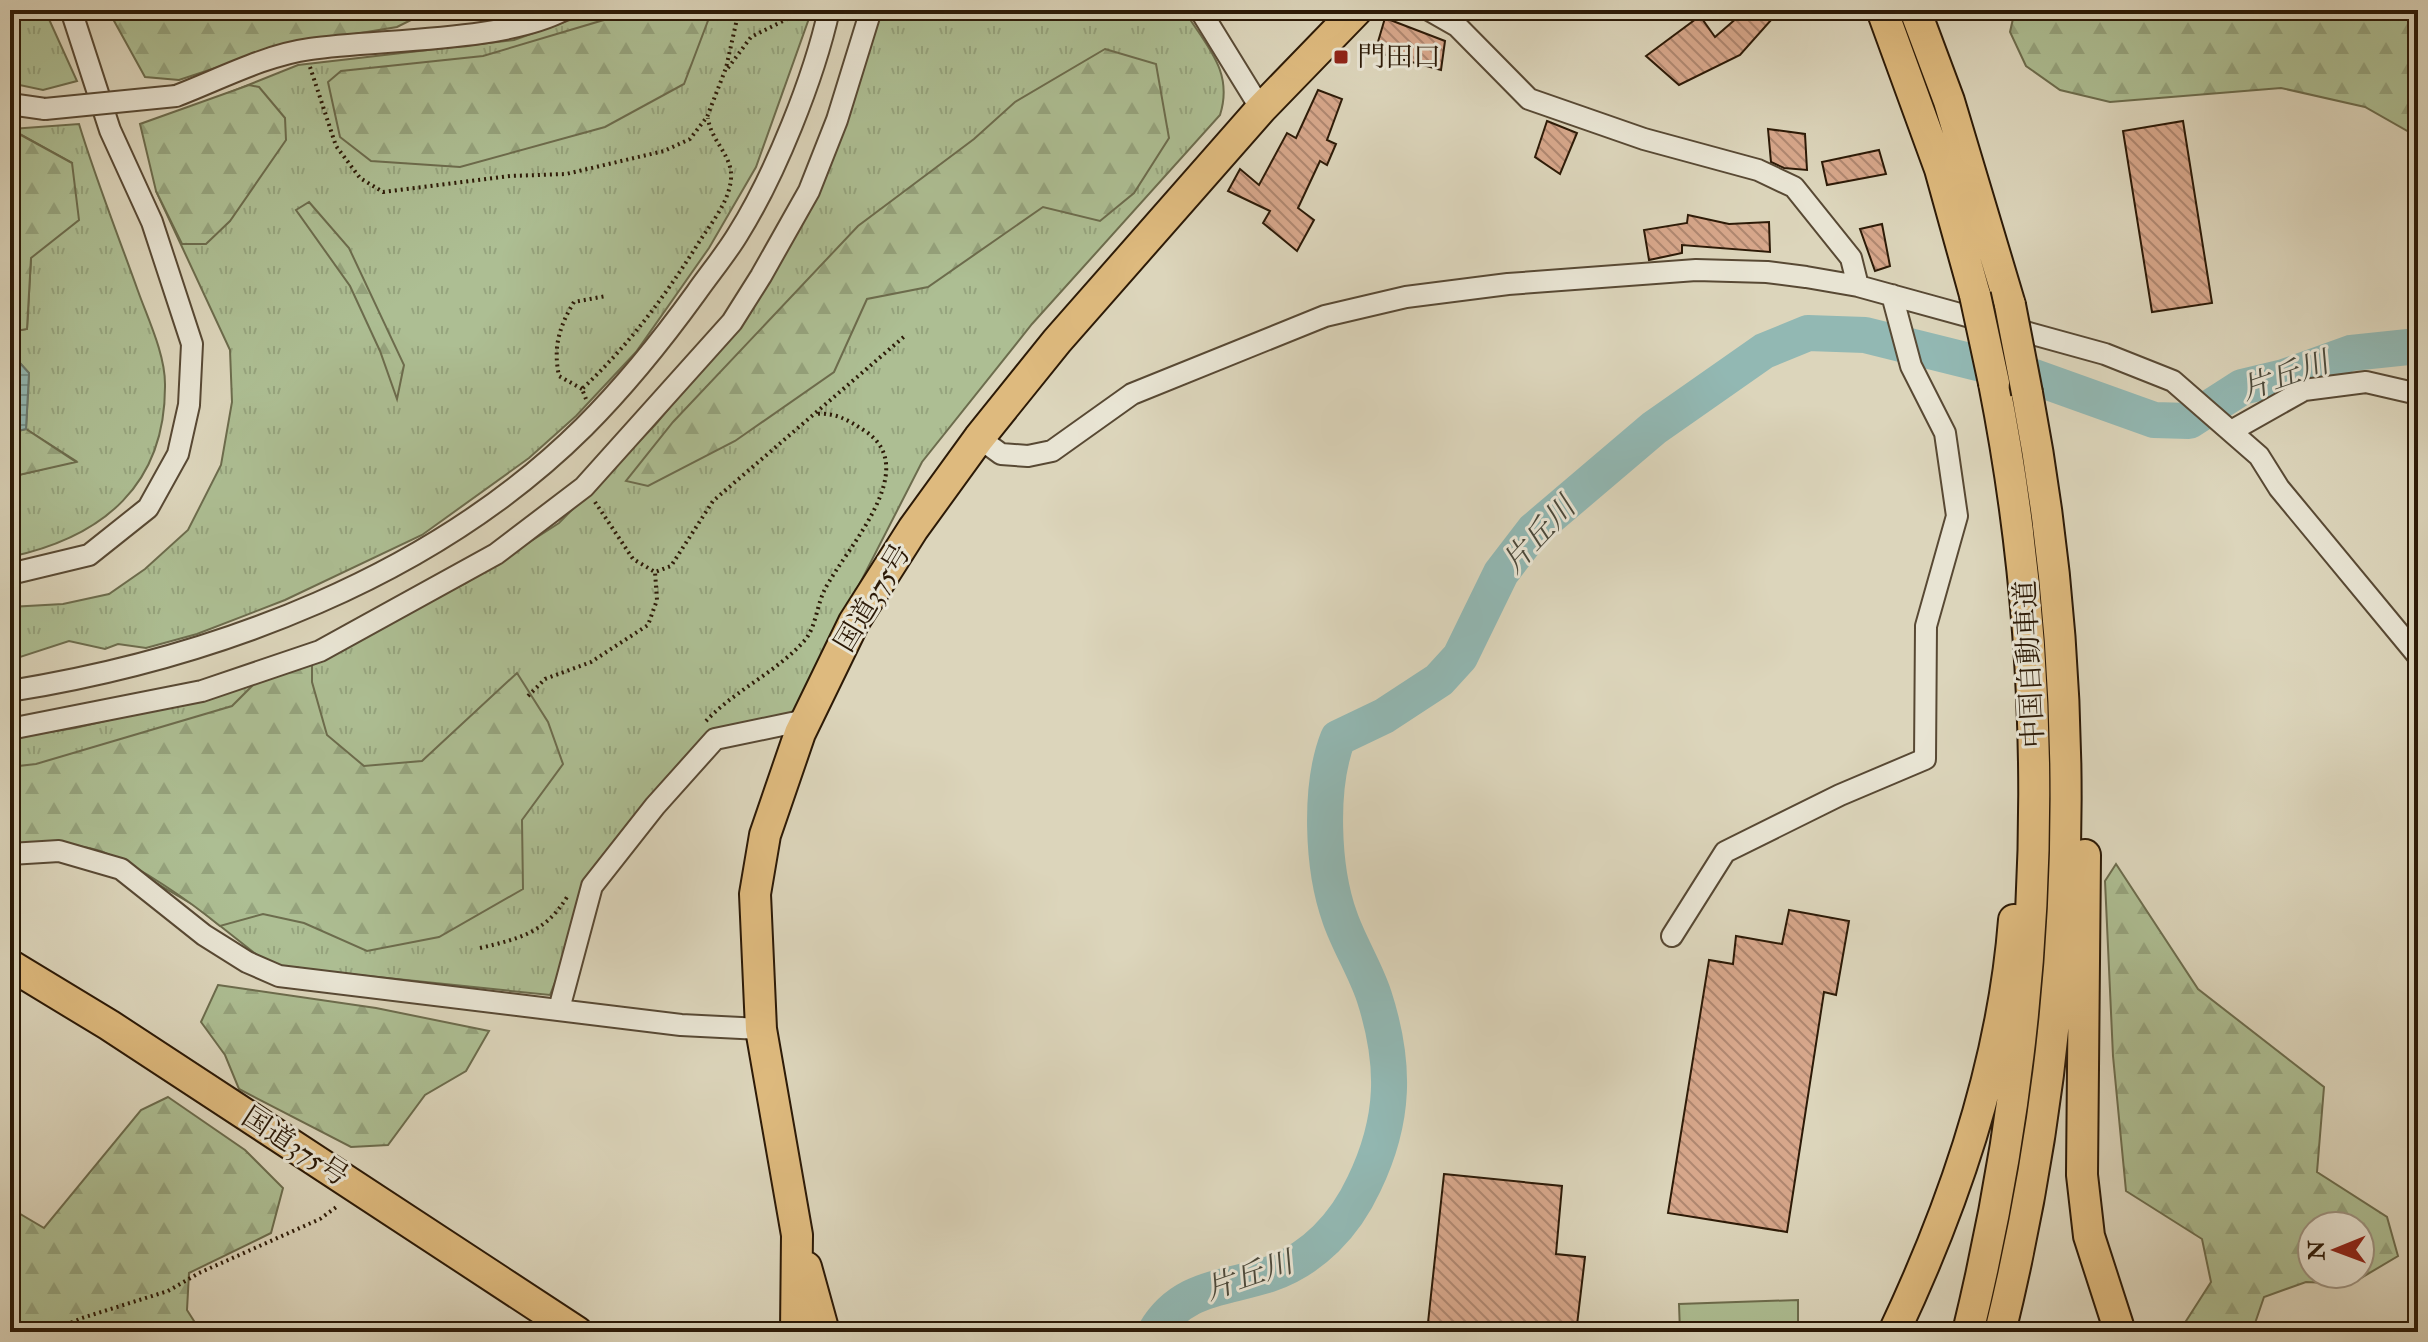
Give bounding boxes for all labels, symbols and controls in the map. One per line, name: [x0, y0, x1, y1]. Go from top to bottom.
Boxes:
place label: 門田口: [1357, 40, 1441, 75]
marker: 門田口: [1332, 48, 1350, 66]
water label: 片丘川: [2236, 343, 2336, 408]
water label: 片丘川: [1495, 487, 1585, 581]
street label: 国道375号: [827, 538, 919, 658]
street label: 中国自動車道: [2008, 579, 2052, 749]
street label: 国道375号: [235, 1100, 355, 1194]
north arrow: [2296, 1210, 2376, 1290]
text: N: [2303, 1240, 2331, 1261]
water label: 片丘川: [1200, 1243, 1300, 1308]

